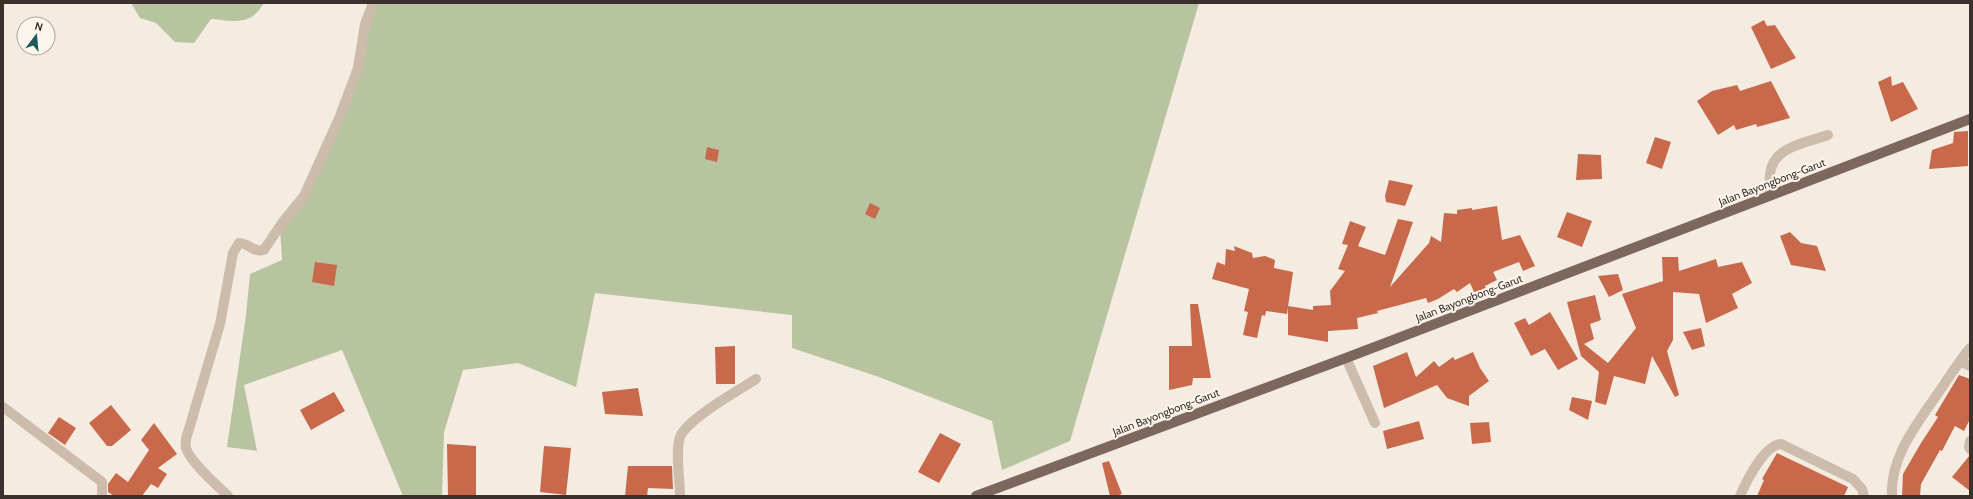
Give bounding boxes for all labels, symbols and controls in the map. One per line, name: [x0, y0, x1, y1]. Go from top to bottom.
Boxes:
north arrow: [16, 16, 56, 56]
text: N: [33, 19, 44, 34]
street label: Jalan Bayongbong-Garut: [1716, 155, 1828, 209]
street label: Jalan Bayongbong-Garut: [1413, 271, 1525, 325]
street label: Jalan Bayongbong-Garut: [1110, 385, 1222, 439]

